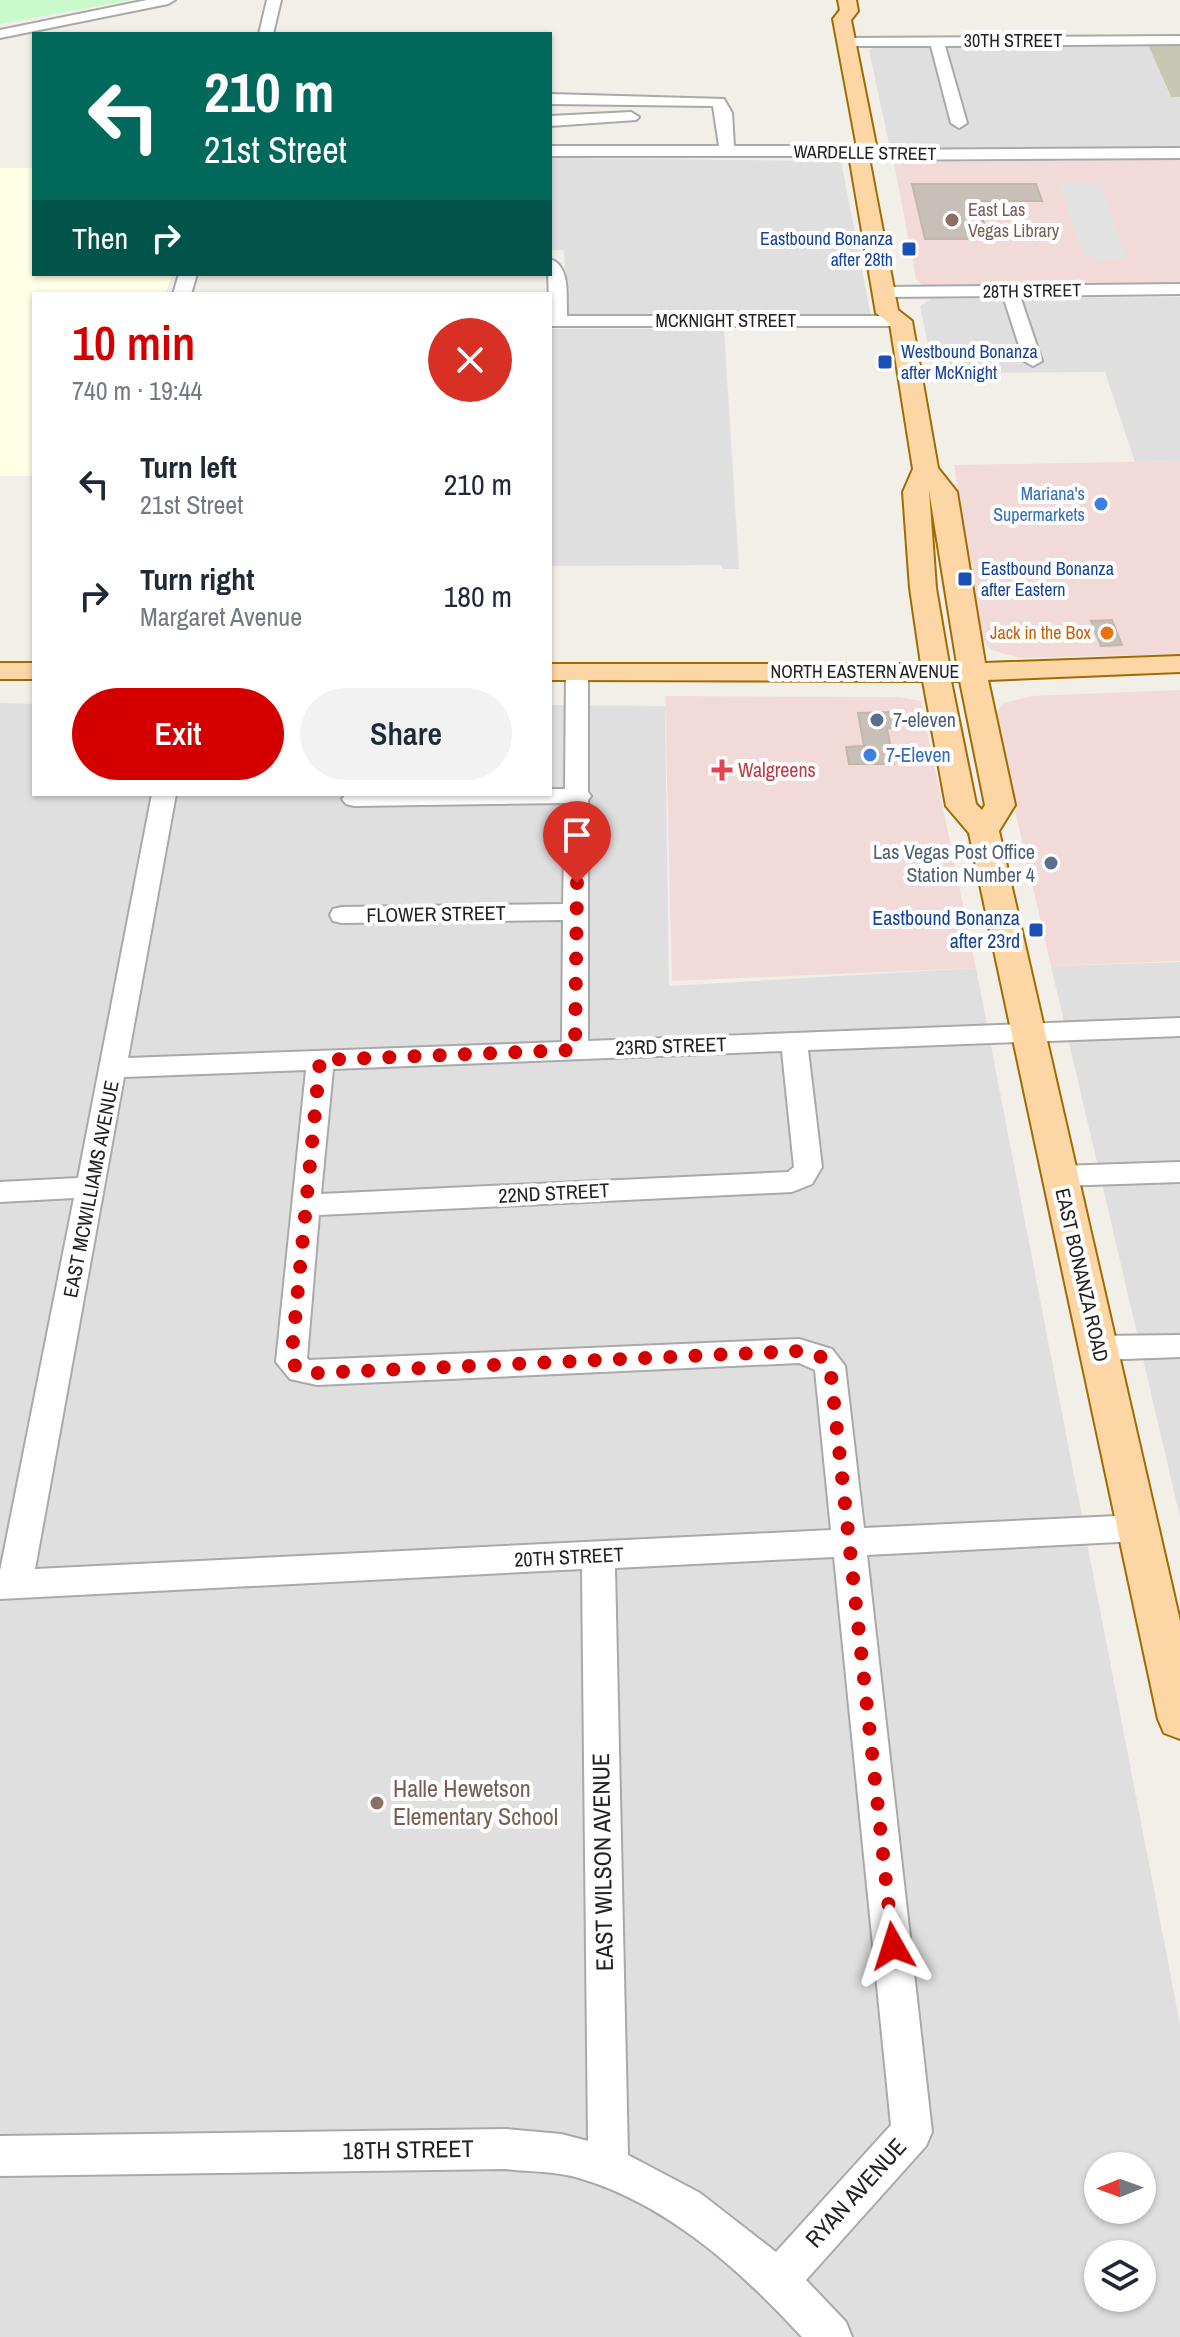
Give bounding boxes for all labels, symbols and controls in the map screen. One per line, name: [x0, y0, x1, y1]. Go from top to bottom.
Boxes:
street label: 30TH STREET: [964, 28, 1062, 53]
text: 210 m: [204, 54, 334, 129]
icon: left: [72, 64, 176, 168]
text: 21st Street: [204, 126, 347, 174]
street label: WARDELLE STREET: [793, 139, 937, 166]
place label: East Las Vegas Library: [968, 197, 1060, 243]
marker: East Las Vegas Library: [943, 211, 961, 229]
icon: right: [144, 216, 188, 260]
text: Then: [72, 218, 128, 258]
place label: Eastbound Bonanza after 28th: [760, 226, 893, 272]
marker: Eastbound Bonanza after 28th: [900, 240, 918, 258]
street label: 28TH STREET: [983, 277, 1081, 304]
street label: MCKNIGHT STREET: [656, 308, 796, 333]
text: 10 min: [72, 310, 195, 375]
button: close: [428, 318, 512, 402]
place label: Westbound Bonanza after McKnight: [901, 339, 1038, 385]
marker: Westbound Bonanza after McKnight: [876, 353, 894, 371]
text: 740 m · 19:44: [72, 373, 202, 408]
text: Turn left: [140, 447, 237, 487]
icon: left: [72, 462, 116, 506]
text: 210 m: [444, 464, 512, 504]
place label: Mariana's Supermarkets: [993, 481, 1085, 527]
text: 21st Street: [140, 487, 243, 522]
marker: Mariana's Supermarkets: [1092, 495, 1110, 513]
place label: Eastbound Bonanza after Eastern: [981, 556, 1114, 602]
text: Turn right: [140, 559, 254, 599]
marker: Eastbound Bonanza after Eastern: [956, 570, 974, 588]
icon: right: [72, 574, 116, 618]
text: 180 m: [444, 576, 512, 616]
text: Margaret Avenue: [140, 599, 302, 634]
place label: Jack in the Box: [990, 620, 1092, 645]
marker: Jack in the Box: [1098, 624, 1116, 642]
street label: NORTH EASTERN AVENUE: [771, 659, 959, 684]
button: Exit: [72, 688, 284, 780]
button: Share: [300, 688, 512, 780]
place label: 7-eleven: [893, 706, 956, 733]
marker: 7-eleven: [868, 711, 886, 729]
place label: 7-Eleven: [886, 741, 951, 768]
marker: 7-Eleven: [861, 746, 879, 764]
place label: Walgreens: [738, 756, 816, 783]
marker: Walgreens: [713, 761, 731, 779]
pin: [543, 801, 611, 883]
icon: arrive: [555, 813, 599, 857]
place label: Las Vegas Post Office Station Number 4: [873, 838, 1035, 888]
marker: Las Vegas Post Office Station Number 4: [1042, 854, 1060, 872]
street label: FLOWER STREET: [366, 899, 506, 928]
place label: Eastbound Bonanza after 23rd: [872, 904, 1020, 954]
marker: Eastbound Bonanza after 23rd: [1027, 921, 1045, 939]
street label: 23RD STREET: [615, 1030, 727, 1061]
street label: EAST MCWILLIAMS AVENUE: [56, 1078, 125, 1300]
street label: 22ND STREET: [498, 1176, 610, 1209]
street label: EAST BONANZA ROAD: [1049, 1185, 1116, 1364]
street label: 20TH STREET: [514, 1540, 624, 1573]
street label: EAST WILSON AVENUE: [584, 1753, 620, 1971]
place label: Halle Hewetson Elementary School: [393, 1772, 558, 1832]
marker: Halle Hewetson Elementary School: [368, 1794, 386, 1812]
position arrow: [851, 1904, 935, 1988]
street label: RYAN AVENUE: [798, 2131, 913, 2254]
street label: 18TH STREET: [342, 2132, 474, 2166]
north arrow: [1084, 2152, 1156, 2224]
map controls: [1084, 2152, 1156, 2312]
button: layers: [1084, 2240, 1156, 2312]

